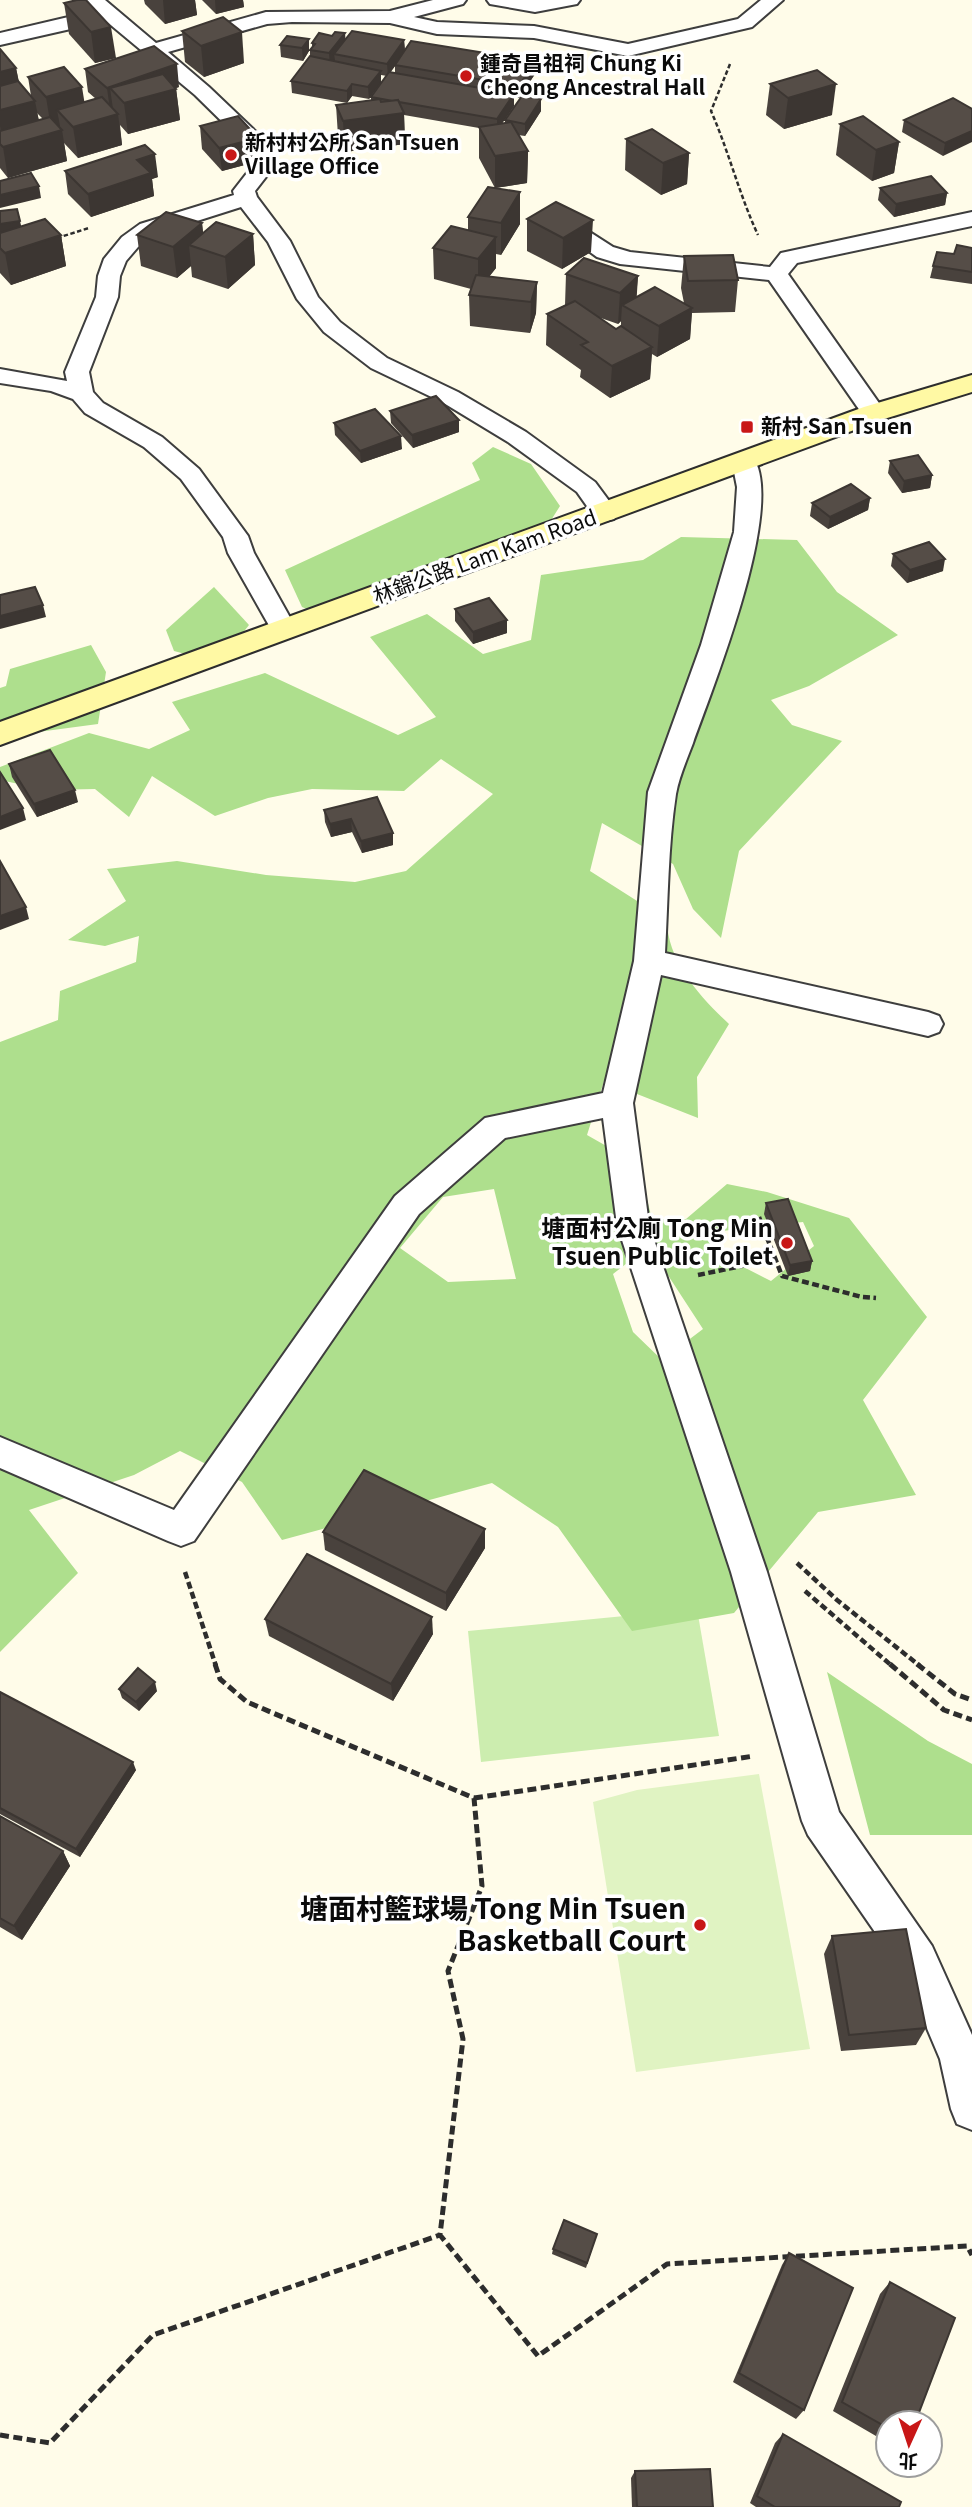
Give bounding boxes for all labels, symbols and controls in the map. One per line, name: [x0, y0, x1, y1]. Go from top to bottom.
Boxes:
place label: 鍾奇昌祖祠 Chung Ki Cheong Ancestral Hall: [480, 47, 706, 101]
marker: 鍾奇昌祖祠 Chung Ki Cheong Ancestral Hall: [458, 68, 474, 84]
place label: 新村村公所 San Tsuen Village Office: [244, 126, 460, 180]
marker: 新村村公所 San Tsuen Village Office: [223, 147, 239, 163]
place label: 新村 San Tsuen: [761, 410, 913, 440]
marker: 新村 San Tsuen: [739, 419, 755, 435]
street label: 林錦公路 Lam Kam Road: [368, 501, 600, 610]
place label: 塘面村公廁 Tong Min Tsuen Public Toilet: [541, 1209, 773, 1272]
marker: 塘面村公廁 Tong Min Tsuen Public Toilet: [779, 1235, 795, 1251]
place label: 塘面村籃球場 Tong Min Tsuen Basketball Court: [300, 1887, 686, 1959]
marker: 塘面村籃球場 Tong Min Tsuen Basketball Court: [692, 1917, 708, 1933]
north arrow: [874, 2409, 944, 2479]
text: 北: [898, 2448, 918, 2476]

